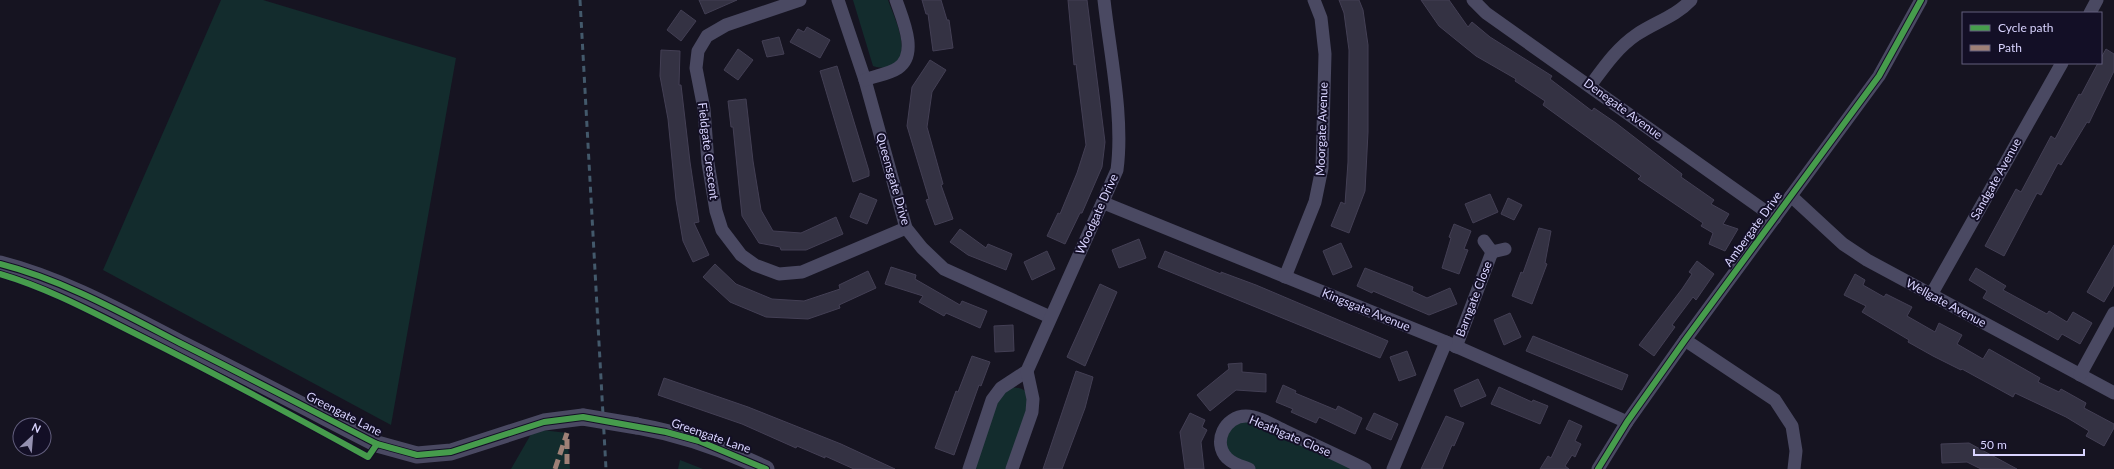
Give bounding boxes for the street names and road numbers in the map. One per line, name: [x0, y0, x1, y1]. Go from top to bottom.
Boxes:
street label: Denegate Avenue: [1581, 75, 1666, 142]
street label: Moorgate Avenue: [1312, 82, 1331, 176]
street label: Fieldgate Crescent: [695, 101, 722, 201]
street label: Queensgate Drive: [873, 131, 914, 227]
street label: Sandgate Avenue: [1967, 135, 2024, 222]
street label: Woodgate Drive: [1072, 171, 1121, 256]
street label: Ambergate Drive: [1720, 188, 1785, 269]
street label: Barngate Close: [1452, 259, 1495, 339]
street label: Wellgate Avenue: [1903, 275, 1989, 330]
street label: Kingsgate Avenue: [1320, 285, 1413, 334]
street label: Greengate Lane: [304, 388, 385, 439]
street label: Heathgate Close: [1247, 412, 1333, 459]
street label: Greengate Lane: [669, 415, 753, 456]

